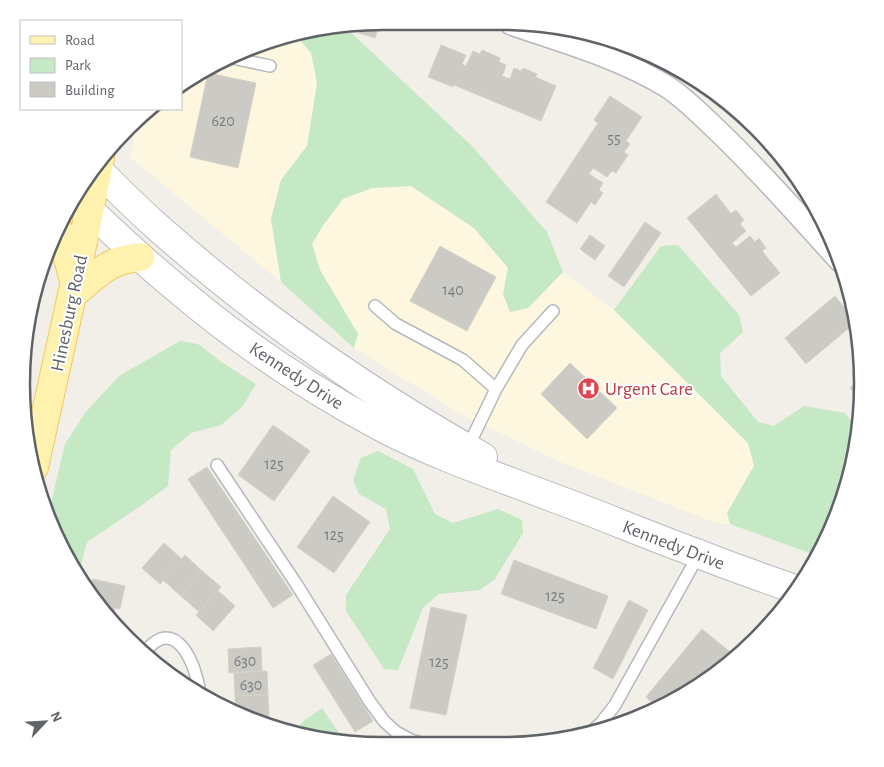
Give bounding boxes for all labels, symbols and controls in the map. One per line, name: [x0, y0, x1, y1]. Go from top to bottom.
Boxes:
legend: [20, 20, 182, 110]
text: Road: [65, 33, 95, 48]
text: Park: [65, 58, 91, 73]
text: Building: [65, 83, 115, 98]
house number: 620: [211, 113, 235, 129]
house number: 55: [607, 130, 621, 146]
street label: Hinesburg Road: [48, 253, 91, 373]
house number: 140: [442, 282, 464, 298]
street label: Kennedy Drive: [246, 339, 346, 413]
hospital icon: Urgent Care: [577, 376, 601, 400]
place label: Urgent Care: [605, 380, 693, 399]
house number: 125: [264, 456, 284, 472]
street label: Kennedy Drive: [620, 517, 727, 574]
house number: 125: [324, 527, 344, 543]
house number: 125: [545, 588, 565, 604]
house number: 630: [234, 653, 256, 669]
house number: 125: [429, 654, 449, 670]
house number: 630: [240, 677, 262, 693]
north arrow: [20, 697, 70, 747]
text: N: [47, 710, 64, 724]

